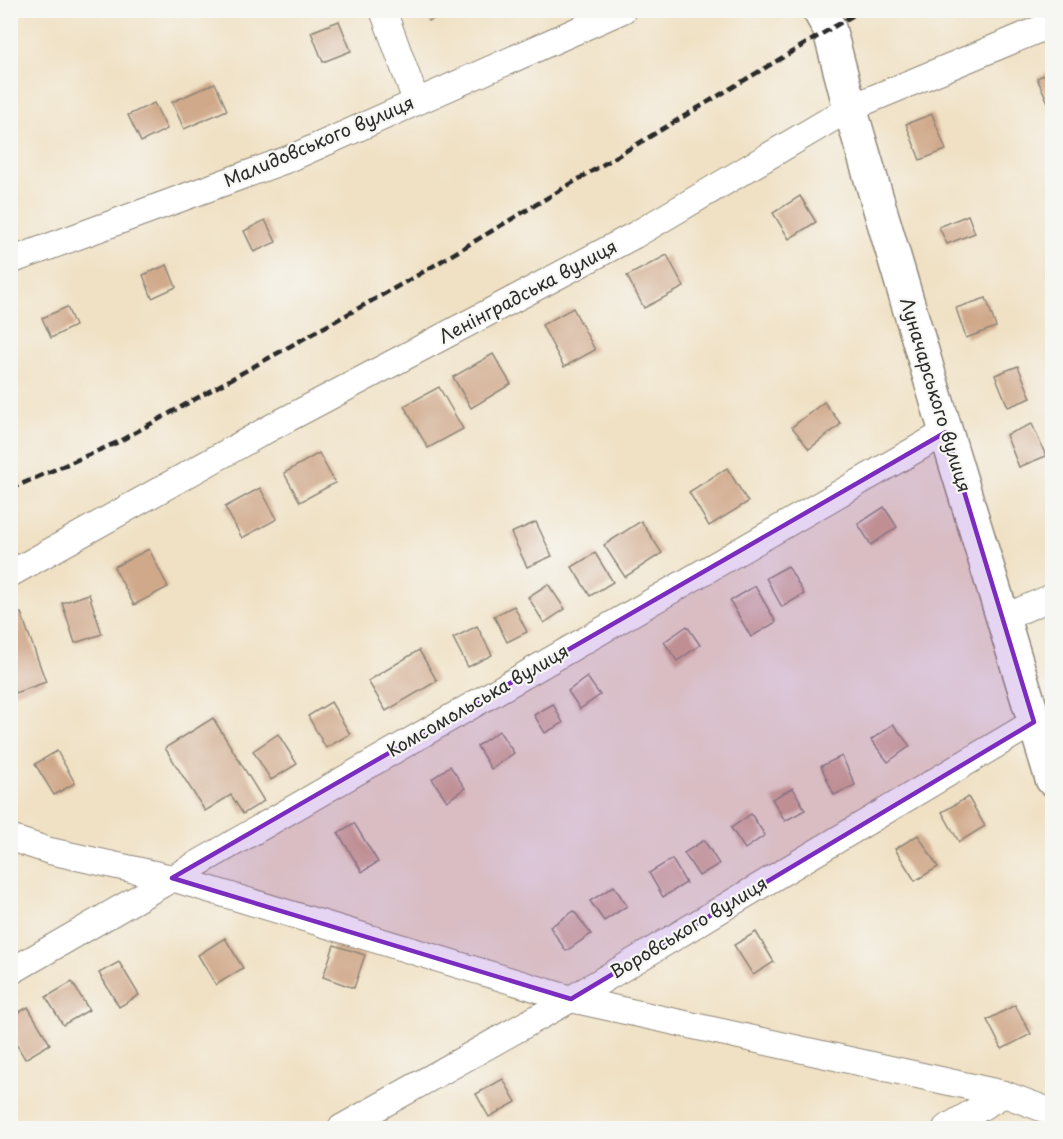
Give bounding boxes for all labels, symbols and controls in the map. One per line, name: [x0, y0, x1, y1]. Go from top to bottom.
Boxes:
street label: Малидовського вулиця: [219, 88, 418, 193]
street label: Ленінградська вулиця: [433, 232, 621, 349]
street label: Луначарського вулиця: [894, 294, 979, 495]
street label: Комсомольська вулиця: [381, 637, 573, 763]
street label: Воровського вулиця: [605, 869, 772, 984]

